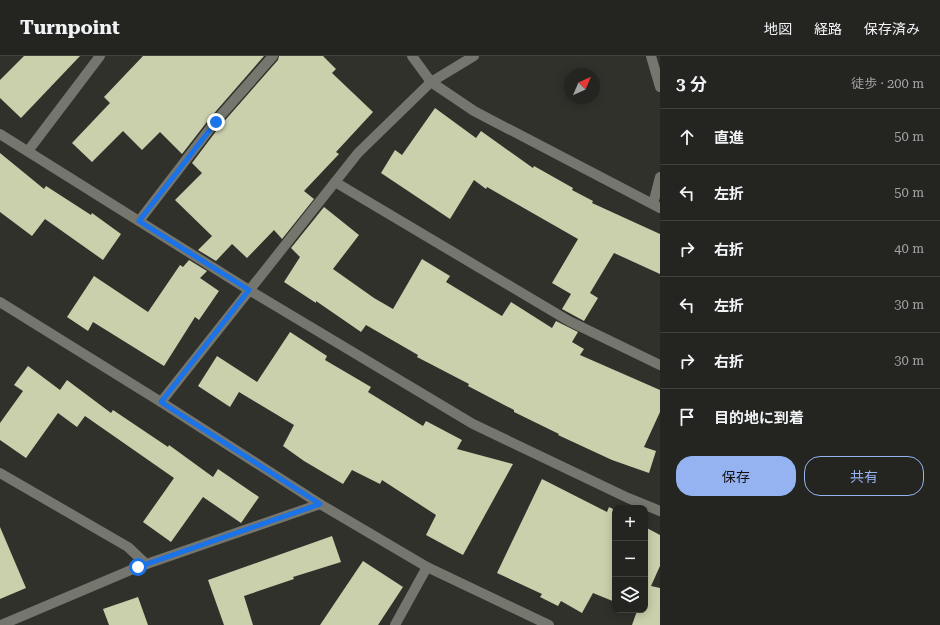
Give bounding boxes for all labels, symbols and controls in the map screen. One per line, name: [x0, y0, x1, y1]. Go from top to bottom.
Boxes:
text: Turnpoint: [20, 16, 120, 39]
text: 地図: [764, 21, 792, 37]
text: 経路: [814, 21, 842, 37]
text: 保存済み: [864, 21, 920, 37]
north arrow: [564, 68, 600, 104]
text: 3 分: [676, 74, 707, 94]
text: 徒歩 · 200 m: [851, 76, 924, 91]
route end: [207, 113, 225, 131]
icon: ahead: [676, 126, 698, 148]
text: 直進: [714, 129, 744, 147]
text: 50 m: [894, 129, 924, 144]
icon: left: [676, 182, 698, 204]
text: 左折: [714, 185, 744, 203]
text: 50 m: [894, 185, 924, 200]
icon: right: [676, 238, 698, 260]
text: 右折: [714, 241, 744, 259]
text: 40 m: [894, 241, 924, 256]
icon: left: [676, 294, 698, 316]
text: 左折: [714, 297, 744, 315]
text: 30 m: [894, 297, 924, 312]
icon: right: [676, 350, 698, 372]
text: 右折: [714, 353, 744, 371]
text: 30 m: [894, 353, 924, 368]
icon: arrive: [676, 406, 698, 428]
text: 目的地に到着: [714, 409, 804, 427]
button: 保存: [676, 456, 796, 496]
button: 共有: [804, 456, 924, 496]
map controls: [612, 505, 648, 613]
button: +: [612, 505, 648, 541]
button: −: [612, 541, 648, 577]
route start: [129, 558, 147, 576]
button: layers: [612, 577, 648, 613]

